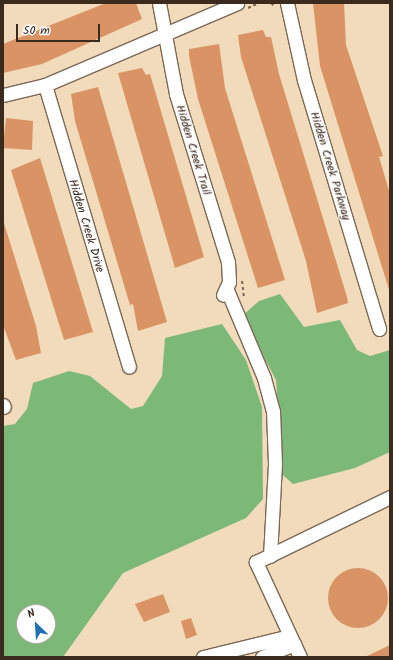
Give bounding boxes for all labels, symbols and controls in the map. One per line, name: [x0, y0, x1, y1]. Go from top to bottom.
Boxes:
scale bar: [18, 16, 102, 42]
text: 50 m: [23, 21, 50, 40]
street label: Hidden Creek Trail: [172, 103, 214, 197]
street label: Hidden Creek Parkway: [307, 110, 353, 222]
street label: Hidden Creek Drive: [65, 178, 107, 274]
north arrow: [16, 604, 56, 644]
text: N: [24, 604, 38, 624]

